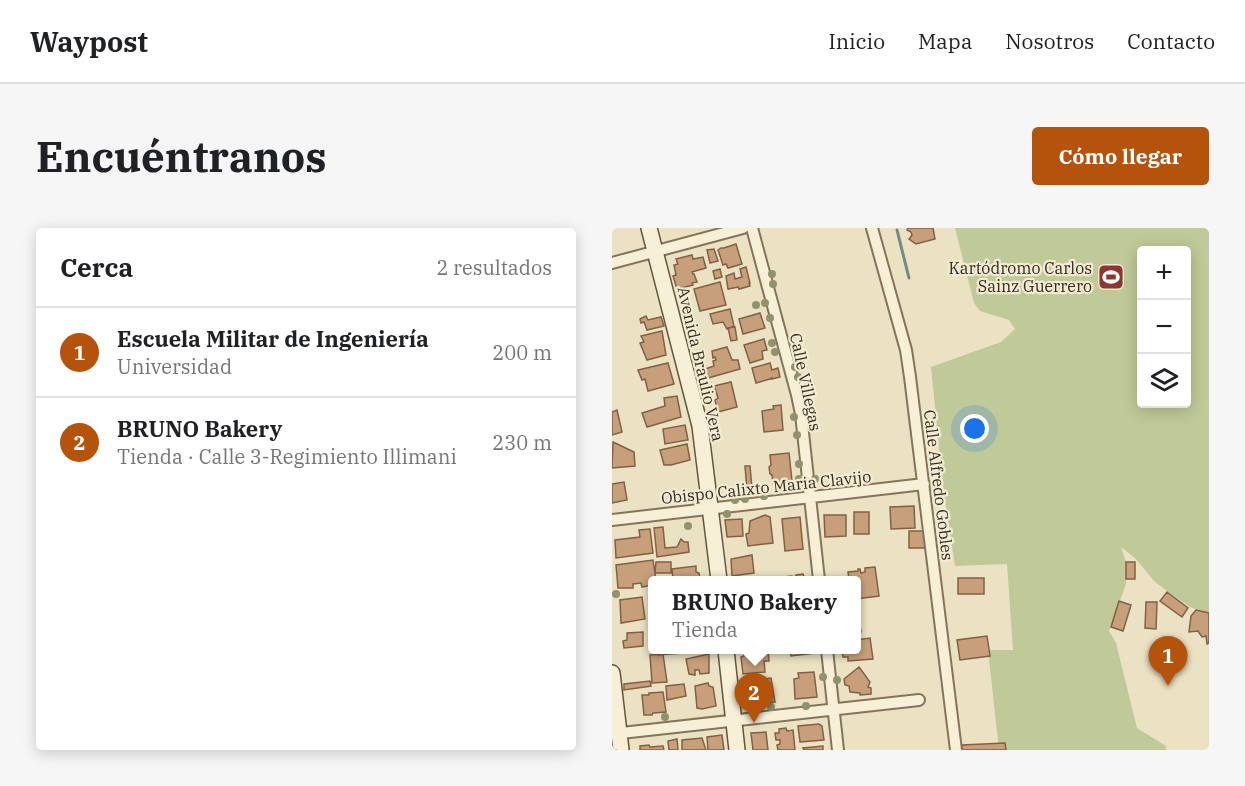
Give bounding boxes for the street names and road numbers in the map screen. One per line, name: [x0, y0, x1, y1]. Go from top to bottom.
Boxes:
street label: Avenida Braulio Vera: [673, 285, 729, 444]
street label: Calle Villegas: [786, 331, 826, 433]
street label: Calle Alfredo Gobles: [920, 409, 958, 561]
street label: Obispo Calixto Maria Clavijo: [660, 466, 872, 508]

